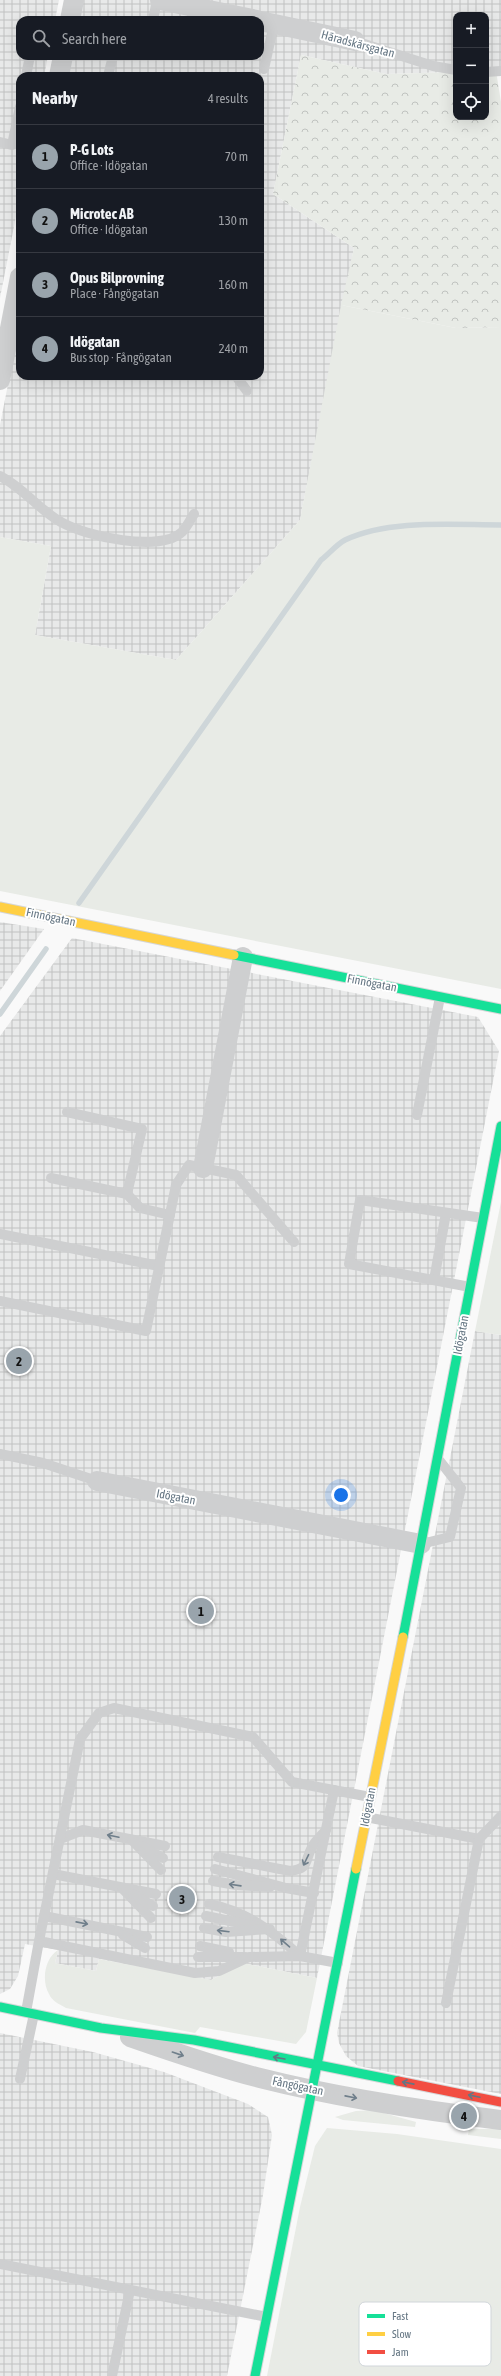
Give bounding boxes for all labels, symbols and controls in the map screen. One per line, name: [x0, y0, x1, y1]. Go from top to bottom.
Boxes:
map controls: [453, 12, 489, 120]
button: +: [453, 12, 489, 48]
search box: [16, 16, 264, 60]
icon: search: [30, 27, 52, 49]
street label: Häradskärsgatan: [320, 27, 396, 61]
text: Search here: [62, 30, 127, 47]
button: −: [453, 48, 489, 84]
button: locate: [453, 84, 489, 120]
text: Nearby: [32, 88, 78, 108]
text: 4 results: [208, 91, 248, 106]
text: P-G Lots: [70, 141, 114, 158]
text: 1: [42, 149, 48, 164]
text: 70 m: [225, 149, 248, 164]
text: Office · Idögatan: [70, 158, 148, 173]
text: Microtec AB: [70, 205, 134, 222]
text: 2: [42, 213, 48, 228]
text: 130 m: [219, 213, 248, 228]
text: Office · Idögatan: [70, 222, 148, 237]
text: Opus Bilprovning: [70, 269, 164, 286]
text: 3: [42, 277, 48, 292]
text: 160 m: [219, 277, 248, 292]
text: Place · Fångögatan: [70, 286, 159, 301]
text: Idögatan: [70, 333, 120, 350]
text: 4: [42, 341, 48, 356]
text: 240 m: [219, 341, 248, 356]
text: Bus stop · Fångögatan: [70, 350, 172, 365]
street label: Finnögatan: [25, 905, 77, 929]
street label: Finnögatan: [346, 971, 398, 995]
street label: Idögatan: [450, 1314, 472, 1356]
pin: 2: [6, 1346, 32, 1376]
your location: [331, 1485, 351, 1505]
street label: Idögatan: [155, 1486, 197, 1508]
pin: 1: [188, 1596, 214, 1626]
street label: Idögatan: [357, 1786, 379, 1828]
one-way arrow: [107, 1832, 120, 1840]
one-way arrow: [302, 1854, 309, 1866]
one-way arrow: [229, 1881, 242, 1889]
pin: 3: [169, 1884, 195, 1914]
one-way arrow: [75, 1920, 88, 1928]
one-way arrow: [217, 1927, 230, 1935]
one-way arrow: [280, 1938, 291, 1947]
one-way arrow: [172, 2051, 185, 2058]
one-way arrow: [273, 2054, 286, 2062]
street label: Fångögatan: [271, 2074, 325, 2098]
one-way arrow: [402, 2078, 415, 2086]
one-way arrow: [467, 2091, 480, 2099]
one-way arrow: [344, 2093, 357, 2101]
pin: 4: [451, 2101, 477, 2131]
legend: [359, 2302, 491, 2366]
text: Fast: [392, 2310, 408, 2322]
text: Slow: [392, 2328, 411, 2340]
text: Jam: [392, 2346, 409, 2358]

